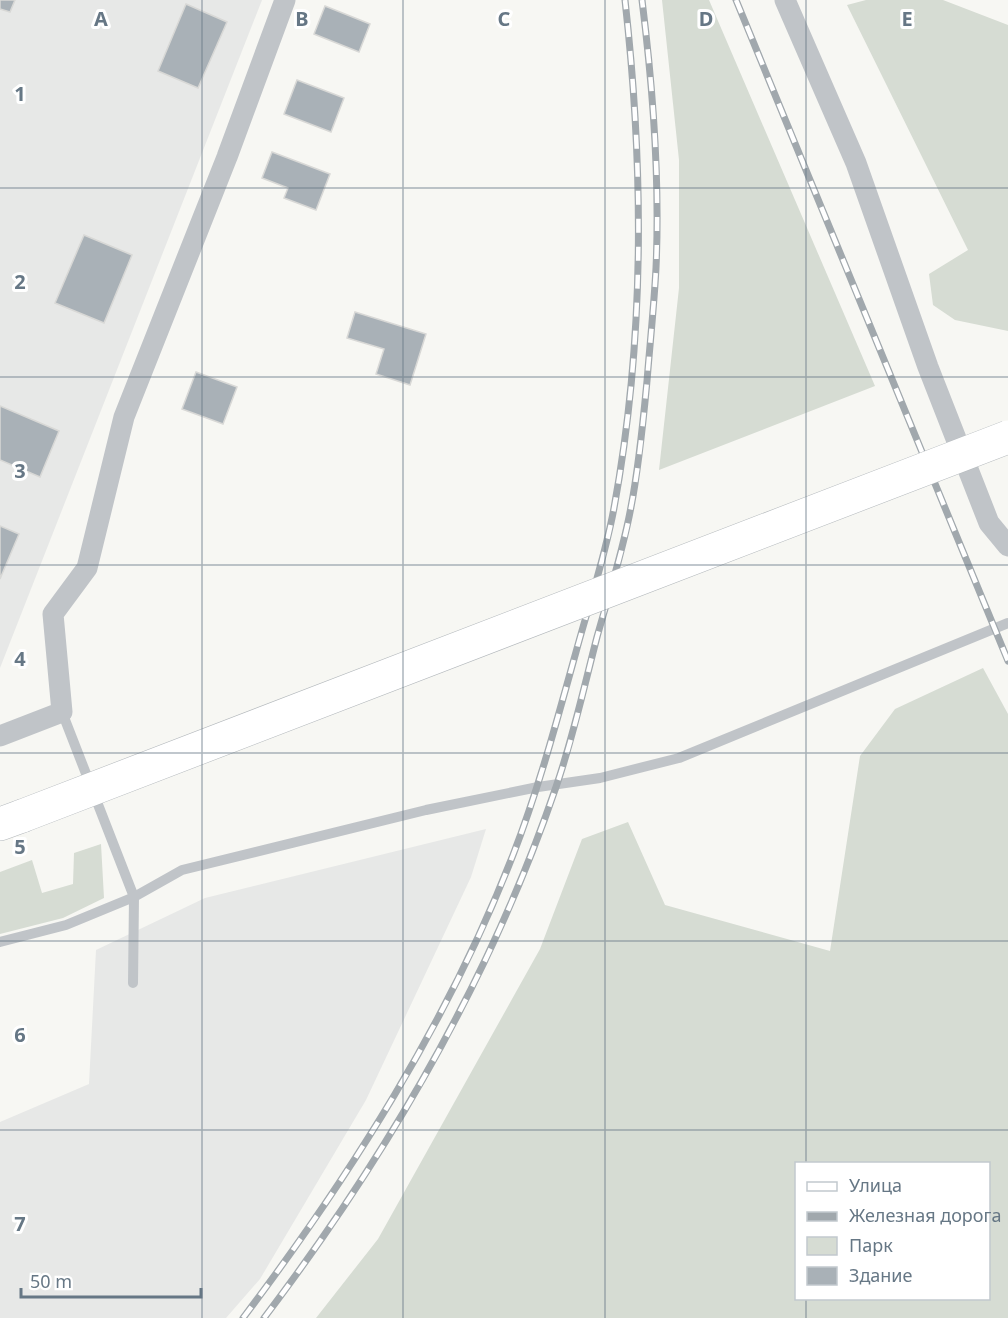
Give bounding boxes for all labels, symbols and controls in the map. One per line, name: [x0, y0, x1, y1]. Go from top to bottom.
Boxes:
text: A: [94, 5, 108, 32]
text: B: [295, 5, 309, 32]
text: C: [498, 5, 511, 32]
text: D: [699, 5, 713, 32]
text: E: [901, 5, 913, 32]
text: 1: [14, 80, 26, 107]
text: 2: [14, 268, 26, 295]
text: 3: [14, 457, 26, 484]
text: 4: [14, 645, 26, 672]
text: 5: [14, 833, 26, 860]
text: 6: [14, 1021, 26, 1048]
legend: [795, 1162, 990, 1300]
text: Улица: [849, 1173, 902, 1197]
text: Железная дорога: [849, 1203, 1001, 1227]
text: 7: [14, 1210, 26, 1237]
text: Парк: [849, 1233, 893, 1257]
scale bar: [21, 1261, 201, 1299]
text: Здание: [849, 1263, 913, 1287]
text: 50 m: [30, 1269, 72, 1293]

